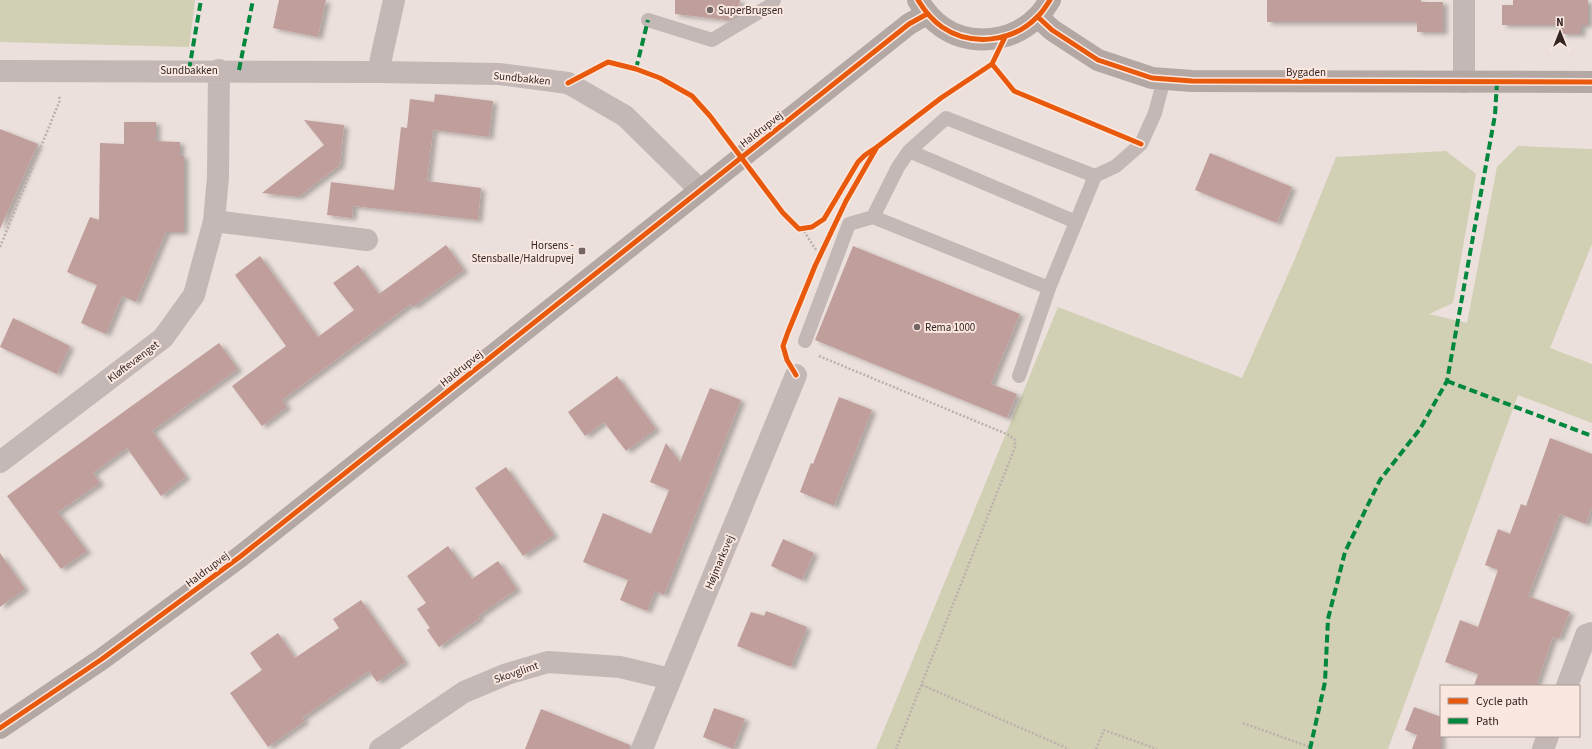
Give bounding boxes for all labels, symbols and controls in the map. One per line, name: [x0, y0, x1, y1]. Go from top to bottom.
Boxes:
place label: SuperBrugsen: [718, 3, 783, 18]
marker: SuperBrugsen: [705, 5, 715, 15]
north arrow: [1540, 12, 1580, 52]
text: N: [1556, 15, 1564, 30]
street label: Sundbakken: [160, 63, 218, 78]
street label: Bygaden: [1286, 65, 1326, 80]
street label: Sundbakken: [493, 68, 551, 89]
street label: Haldrupvej: [737, 108, 786, 151]
place label: Horsens - Stensballe/Haldrupvej: [472, 238, 574, 266]
marker: Horsens - Stensballe/Haldrupvej: [577, 246, 587, 256]
place label: Rema 1000: [925, 320, 975, 335]
marker: Rema 1000: [912, 322, 922, 332]
street label: Kløftevænget: [104, 337, 162, 386]
street label: Haldrupvej: [437, 347, 486, 390]
street label: Højmarksvej: [701, 533, 738, 592]
street label: Haldrupvej: [183, 548, 232, 591]
street label: Skovglimt: [492, 658, 541, 687]
legend: [1440, 685, 1580, 737]
text: Cycle path: [1476, 693, 1528, 710]
text: Path: [1476, 713, 1499, 730]

